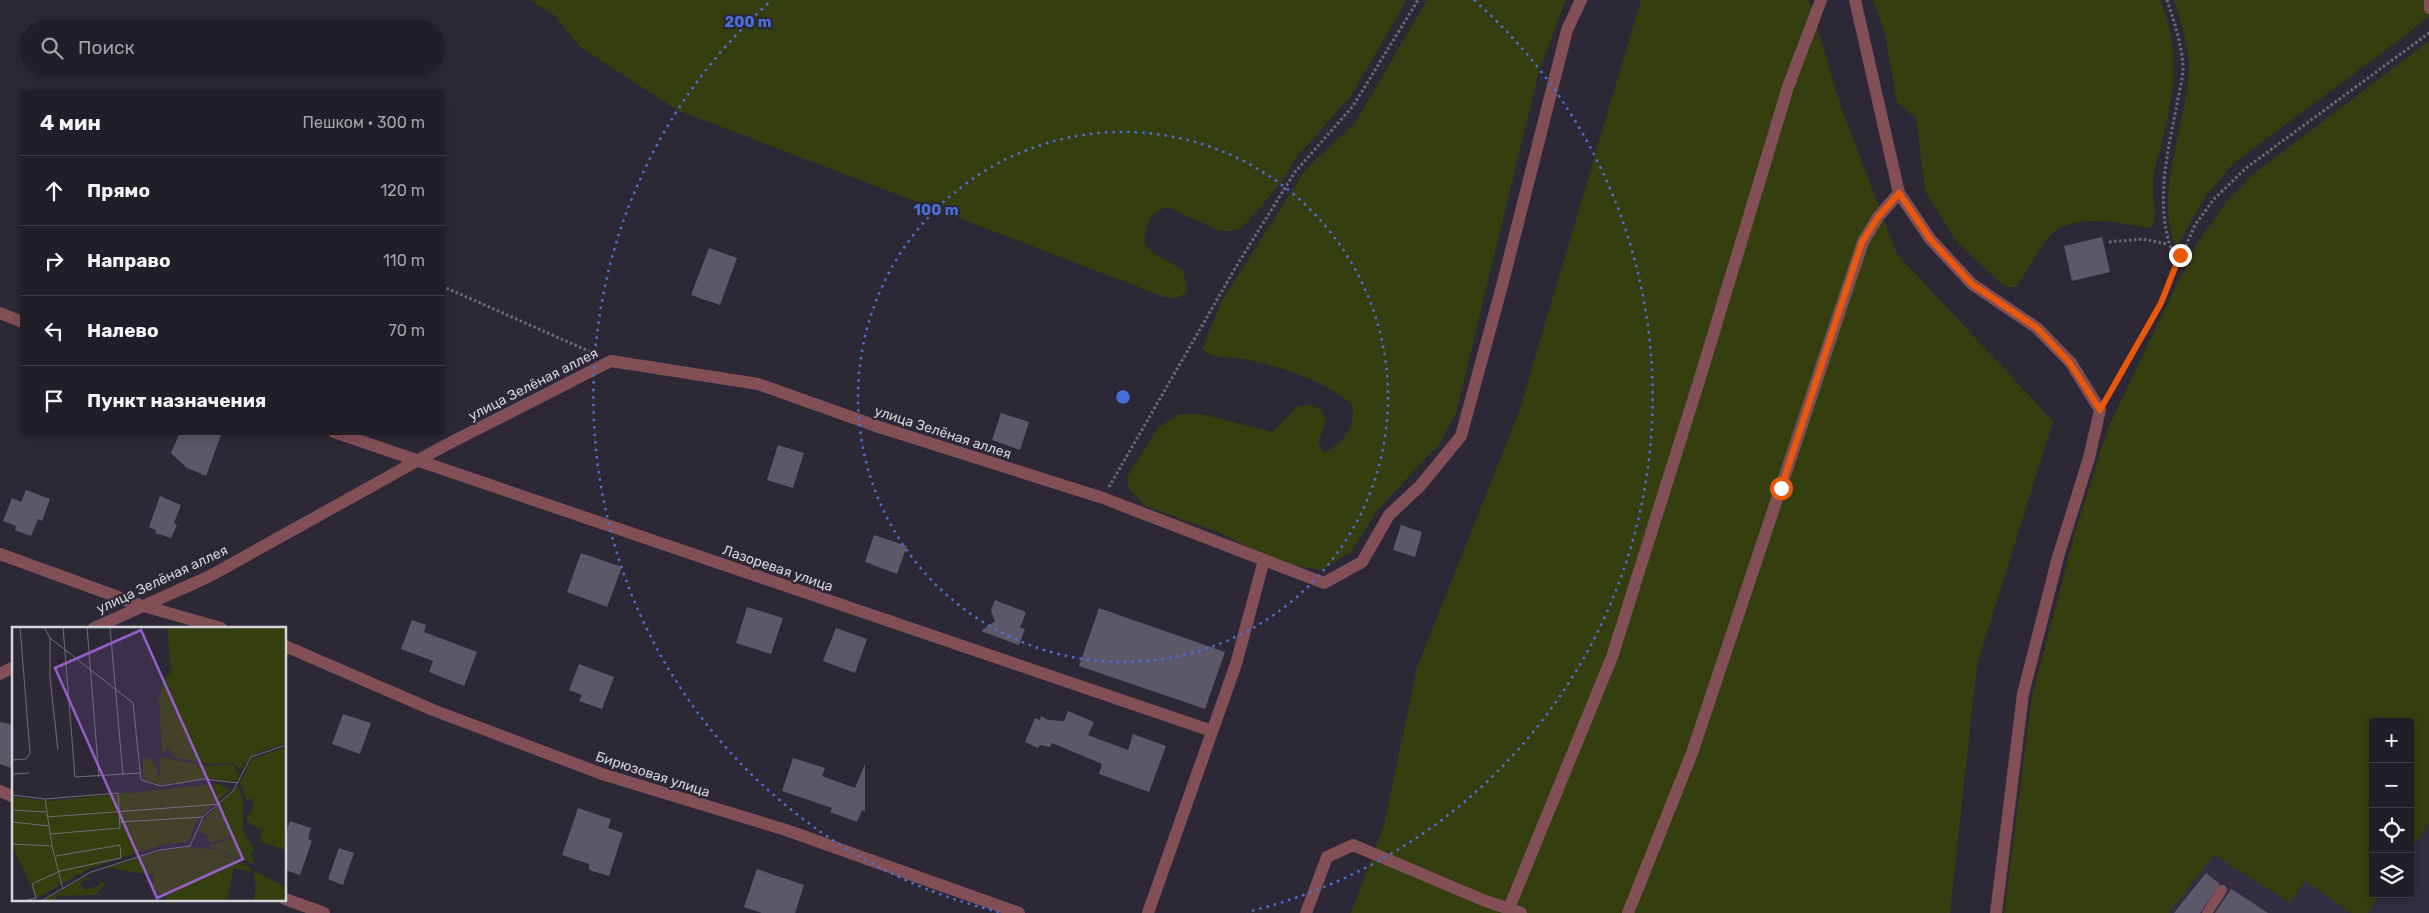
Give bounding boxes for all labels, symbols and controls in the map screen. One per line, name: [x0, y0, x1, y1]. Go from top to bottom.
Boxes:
text: 200 m: [724, 13, 772, 31]
search box: [20, 20, 445, 75]
icon: search: [38, 34, 66, 62]
text: Поиск: [78, 36, 135, 59]
text: 4 мин: [40, 110, 101, 135]
text: Пешком · 300 m: [303, 113, 425, 132]
icon: ahead: [40, 177, 68, 205]
text: Прямо: [87, 179, 150, 202]
text: 120 m: [380, 181, 425, 200]
text: 100 m: [914, 201, 958, 219]
route end: [2169, 244, 2192, 267]
icon: right: [40, 247, 68, 275]
text: Направо: [87, 249, 171, 272]
text: 110 m: [383, 251, 425, 270]
icon: left: [40, 317, 68, 345]
text: Налево: [87, 319, 159, 342]
text: 70 m: [388, 321, 425, 340]
street label: улица Зелёная аллея: [466, 344, 601, 424]
icon: arrive: [40, 387, 68, 415]
centre of rings: [1114, 388, 1132, 406]
text: Пункт назначения: [87, 389, 266, 412]
street label: улица Зелёная аллея: [872, 402, 1013, 463]
route start: [1770, 477, 1793, 500]
street label: улица Зелёная аллея: [94, 542, 231, 617]
street label: Лазоревая улица: [720, 542, 835, 595]
inset map: [12, 627, 286, 900]
map controls: [2369, 718, 2414, 898]
button: +: [2369, 718, 2414, 763]
street label: Бирюзовая улица: [594, 748, 712, 801]
button: −: [2369, 763, 2414, 808]
button: locate: [2369, 808, 2414, 853]
button: layers: [2369, 853, 2414, 898]

